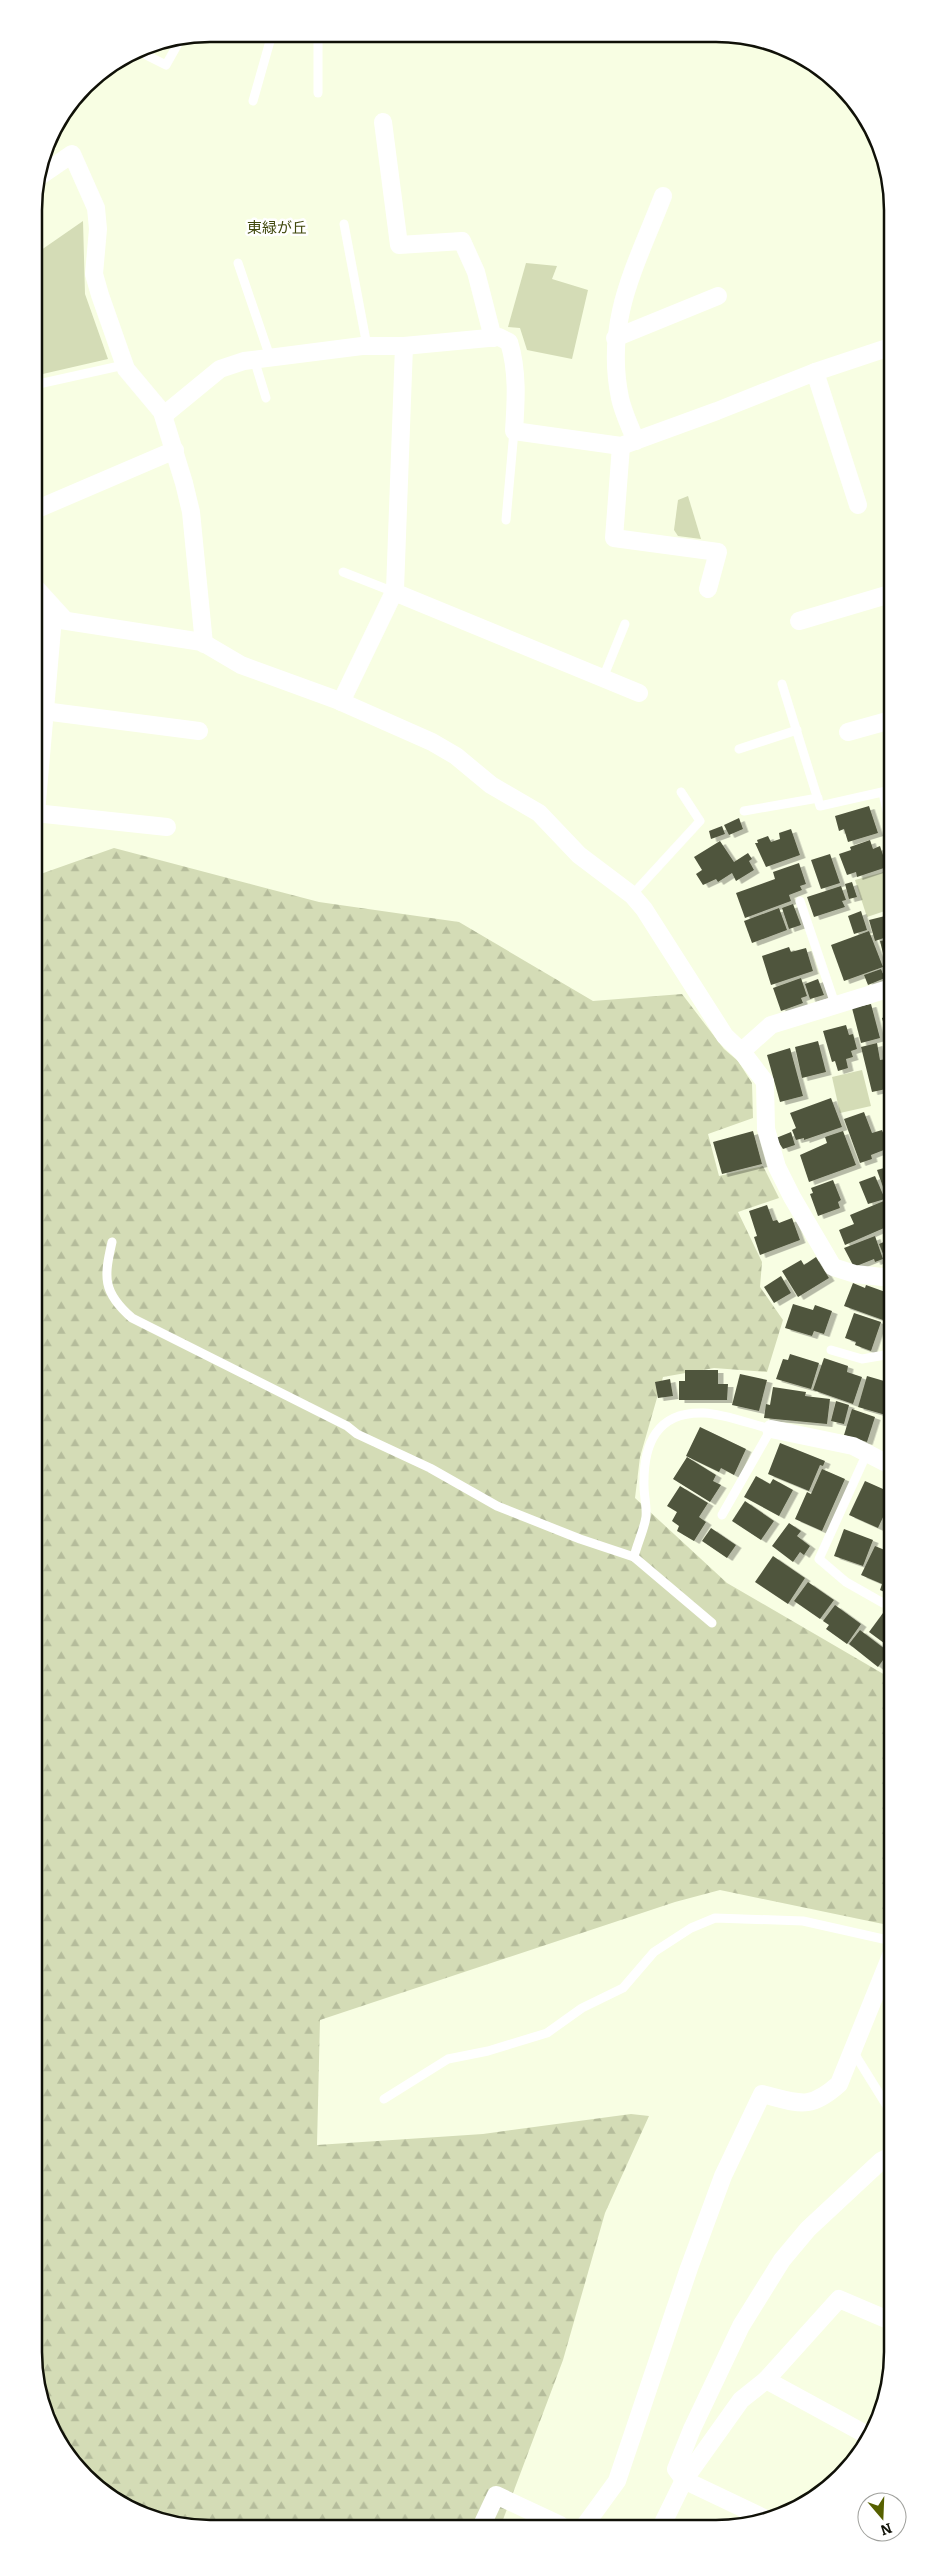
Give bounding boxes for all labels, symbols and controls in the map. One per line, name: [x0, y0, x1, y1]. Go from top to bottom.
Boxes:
district label: 東緑が丘: [247, 219, 307, 237]
north arrow: [857, 2492, 907, 2542]
text: N: [878, 2519, 894, 2539]

